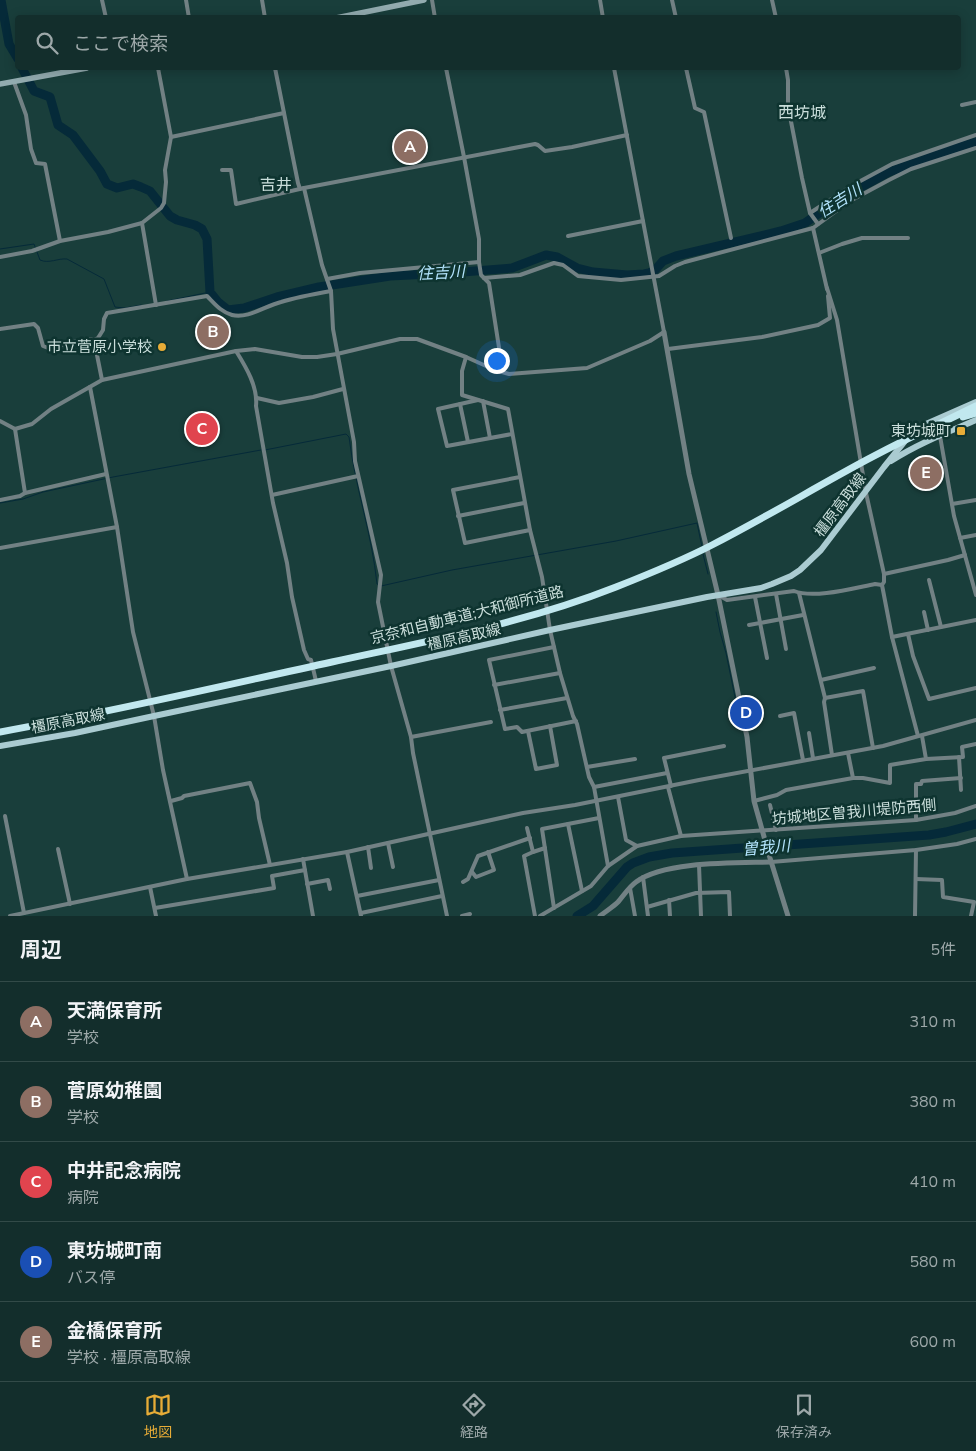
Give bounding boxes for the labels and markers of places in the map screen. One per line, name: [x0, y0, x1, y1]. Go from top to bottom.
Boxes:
pin: A: [394, 128, 426, 166]
pin: B: [197, 313, 229, 351]
place label: 市立菅原小学校: [47, 337, 152, 357]
marker: 市立菅原小学校: [156, 341, 168, 353]
pin: C: [186, 410, 218, 448]
place label: 東坊城町: [891, 421, 951, 441]
marker: 東坊城町: [955, 425, 967, 437]
pin: E: [910, 454, 942, 492]
pin: D: [730, 694, 762, 732]

